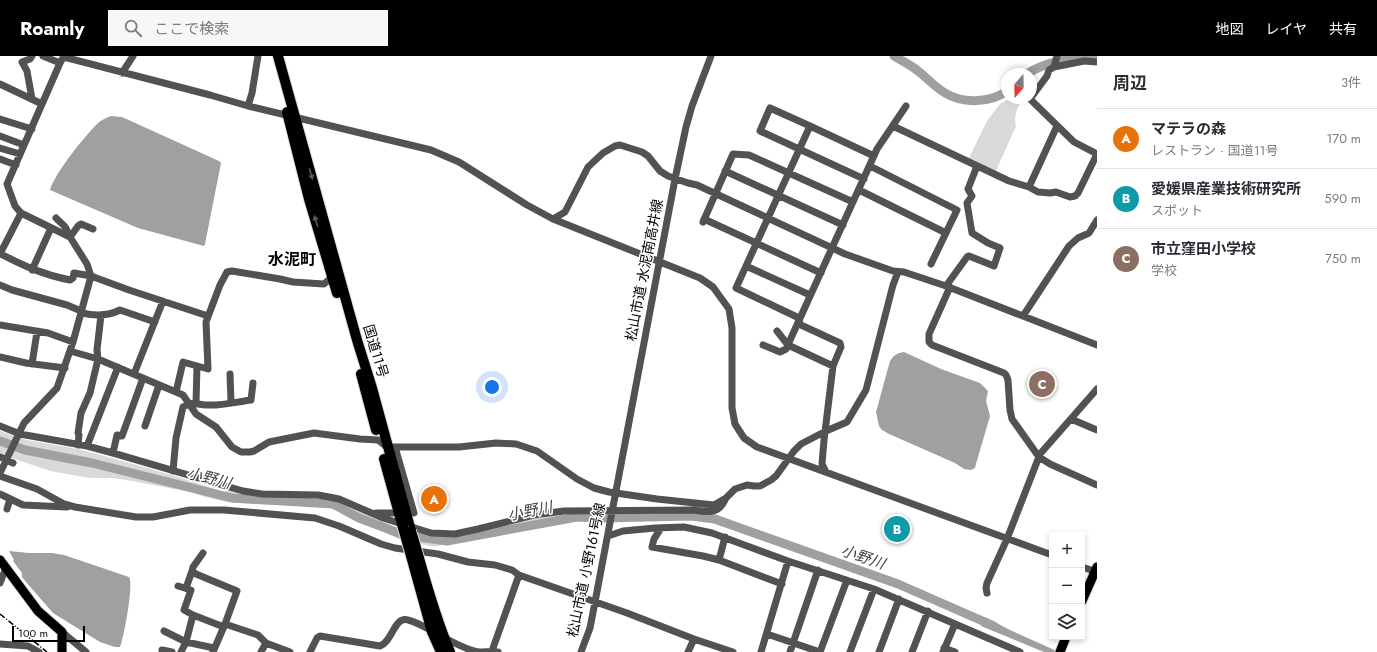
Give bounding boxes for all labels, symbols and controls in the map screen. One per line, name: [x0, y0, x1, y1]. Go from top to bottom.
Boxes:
search box: [108, 10, 388, 46]
text: Roamly: [20, 15, 84, 42]
icon: search: [122, 17, 144, 39]
text: ここで検索: [154, 18, 229, 40]
text: 地図: [1215, 19, 1243, 39]
text: レイヤ: [1265, 19, 1307, 39]
text: 共有: [1329, 19, 1357, 39]
north arrow: [1001, 68, 1037, 104]
text: 周辺: [1113, 71, 1147, 95]
text: 3件: [1341, 73, 1361, 92]
text: マテラの森: [1151, 118, 1226, 140]
text: A: [1121, 129, 1131, 148]
text: 170 m: [1326, 129, 1361, 148]
text: レストラン · 国道11号: [1151, 141, 1278, 160]
one-way arrow: [308, 169, 314, 181]
text: 愛媛県産業技術研究所: [1151, 178, 1301, 200]
text: B: [1122, 189, 1130, 208]
text: 590 m: [1324, 189, 1361, 208]
street label: 松山市道 水泥南高井線: [620, 197, 668, 343]
text: スポット: [1151, 201, 1203, 220]
one-way arrow: [313, 215, 319, 227]
text: 市立窪田小学校: [1151, 238, 1256, 260]
district label: 水泥町: [268, 248, 316, 271]
text: C: [1121, 249, 1131, 268]
text: 750 m: [1325, 249, 1361, 268]
text: 学校: [1151, 261, 1177, 280]
street label: 国道11号: [358, 322, 394, 380]
pin: C: [1029, 369, 1055, 399]
your location: [482, 377, 502, 397]
water label: 小野川: [184, 462, 235, 495]
pin: A: [421, 484, 447, 514]
water label: 小野川: [506, 496, 556, 526]
street label: 松山市道 小野161号線: [562, 501, 610, 639]
pin: B: [884, 514, 910, 544]
map controls: [1049, 532, 1085, 640]
button: +: [1049, 532, 1085, 568]
water label: 小野川: [838, 539, 890, 575]
button: −: [1049, 568, 1085, 604]
button: layers: [1049, 604, 1085, 640]
scale bar: [12, 624, 85, 643]
text: 100 m: [18, 625, 48, 641]

